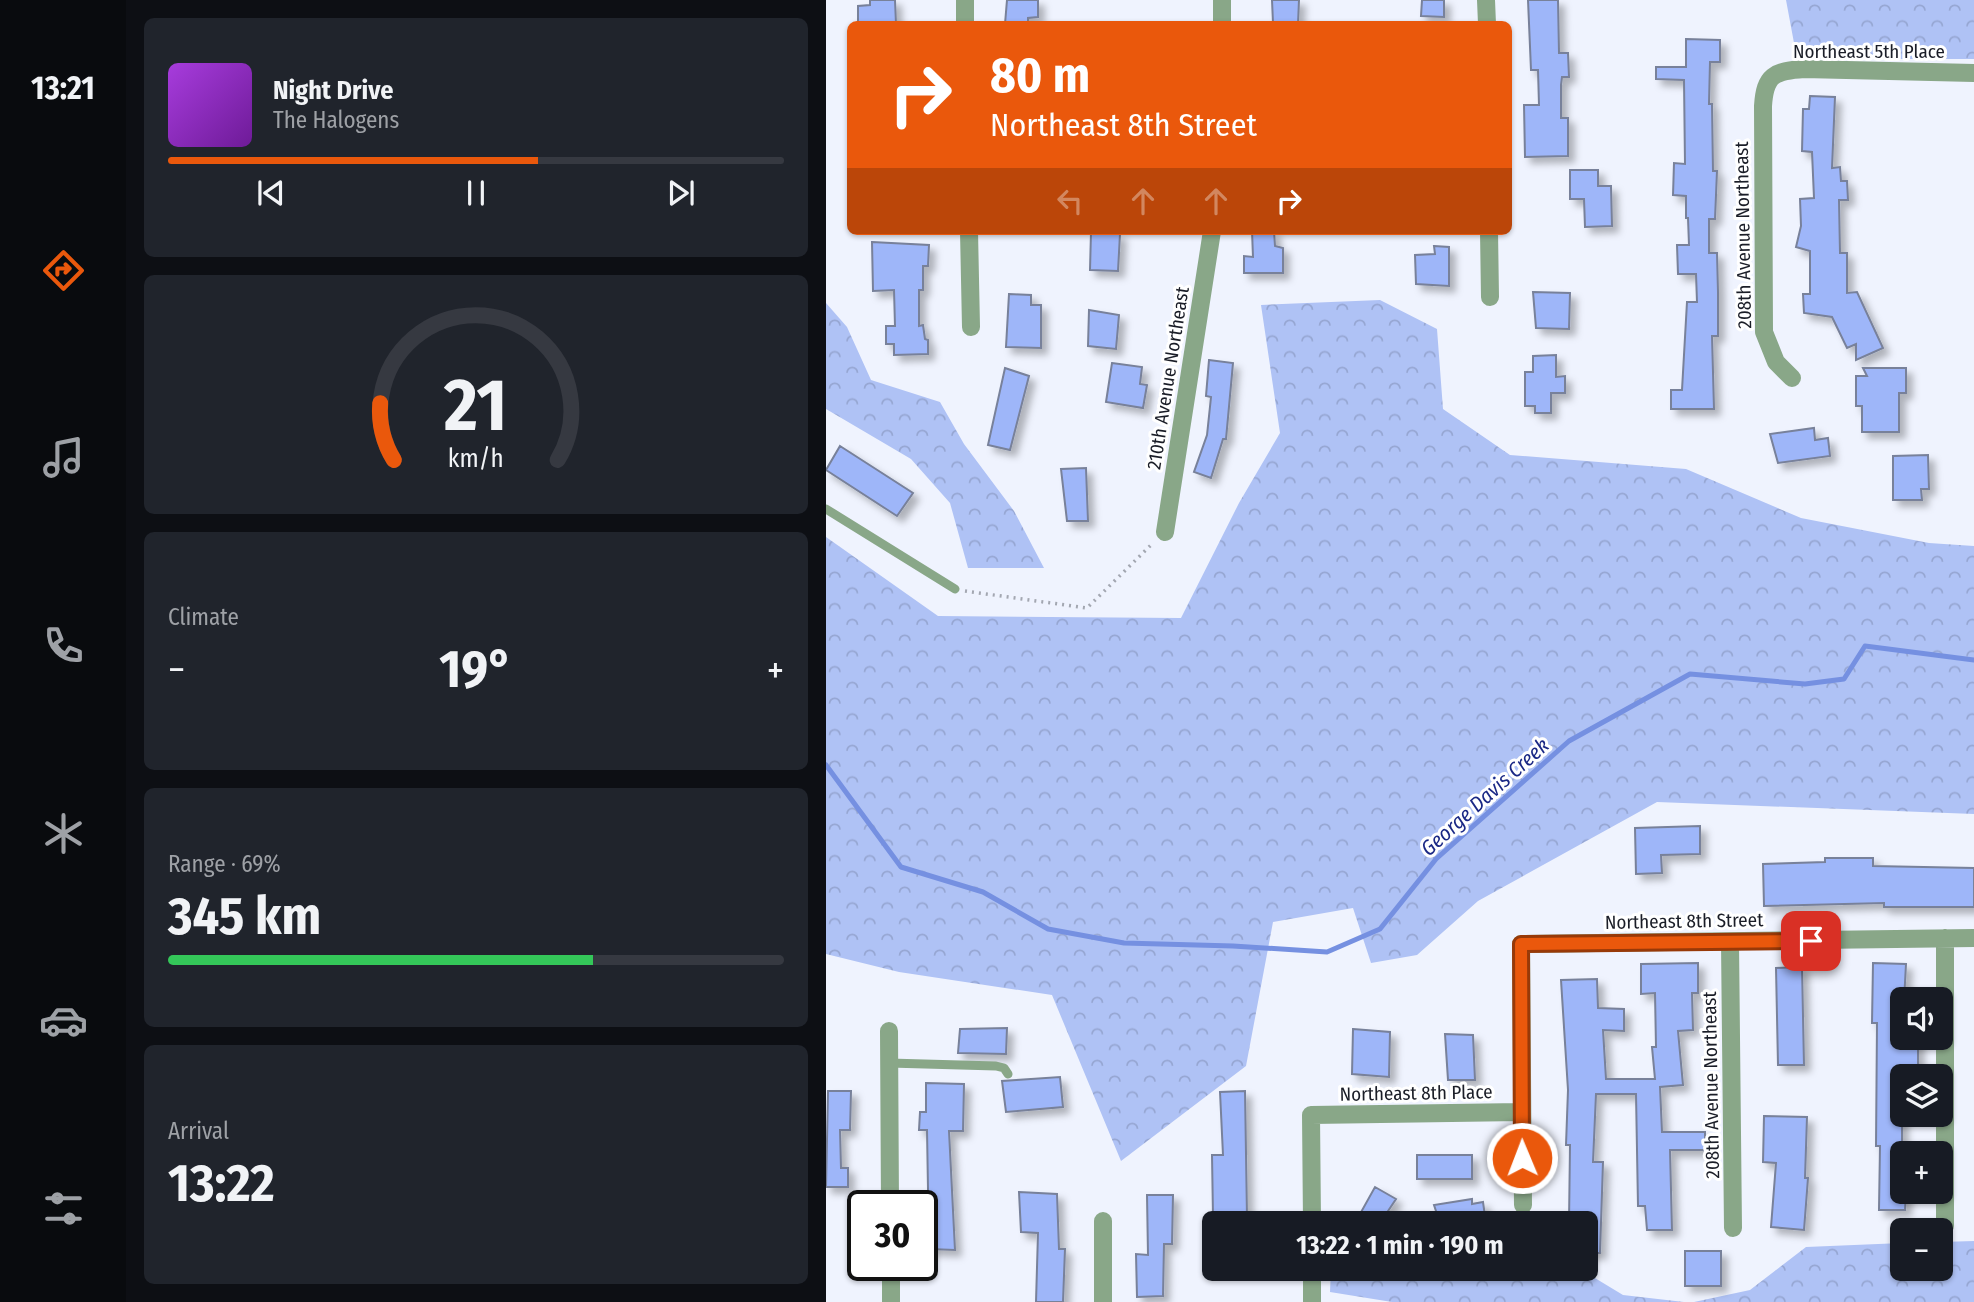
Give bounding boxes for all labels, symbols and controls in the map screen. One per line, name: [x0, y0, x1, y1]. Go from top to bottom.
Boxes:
street label: Northeast 5th Place: [1793, 40, 1945, 63]
text: 80 m: [990, 46, 1090, 105]
icon: right: [875, 49, 966, 140]
text: 13:21: [31, 69, 95, 107]
text: Night Drive: [273, 75, 393, 106]
text: The Halogens: [273, 106, 399, 134]
text: Northeast 8th Street: [990, 106, 1257, 144]
street label: 208th Avenue Northeast: [1730, 140, 1756, 329]
icon: previous: [252, 174, 290, 212]
icon: pause: [457, 174, 495, 212]
icon: next: [662, 174, 700, 212]
icon: left: [1051, 182, 1089, 220]
icon: ahead: [1124, 182, 1162, 220]
icon: ahead: [1197, 182, 1235, 220]
icon: right: [1270, 182, 1308, 220]
icon: directions: [39, 246, 88, 295]
street label: 210th Avenue Northeast: [1142, 284, 1194, 471]
text: 21: [443, 363, 508, 450]
icon: music: [39, 433, 88, 482]
text: km/h: [448, 444, 504, 474]
text: Climate: [168, 603, 239, 631]
icon: phone: [39, 621, 88, 670]
text: 19°: [439, 638, 513, 701]
text: −: [168, 647, 185, 693]
text: +: [767, 647, 784, 693]
water label: George Davis Creek: [1415, 733, 1555, 861]
icon: climate: [39, 809, 88, 858]
text: Range · 69%: [168, 850, 281, 878]
text: 345 km: [168, 885, 321, 948]
street label: Northeast 8th Street: [1605, 908, 1764, 934]
pin: [1781, 911, 1841, 971]
icon: arrive: [1792, 922, 1830, 960]
map controls: [1890, 987, 1953, 1281]
button: sound: [1890, 987, 1953, 1050]
street label: 208th Avenue Northeast: [1698, 990, 1724, 1179]
icon: car: [39, 996, 88, 1045]
button: layers: [1890, 1064, 1953, 1127]
street label: Northeast 8th Place: [1339, 1080, 1493, 1106]
text: Arrival: [168, 1117, 229, 1145]
position arrow: [1485, 1121, 1559, 1195]
button: +: [1890, 1141, 1953, 1204]
text: 13:22: [168, 1152, 275, 1215]
icon: filters: [39, 1184, 88, 1233]
speed limit sign: 30: [847, 1190, 938, 1281]
button: −: [1890, 1218, 1953, 1281]
text: 13:22 · 1 min · 190 m: [1296, 1230, 1504, 1261]

